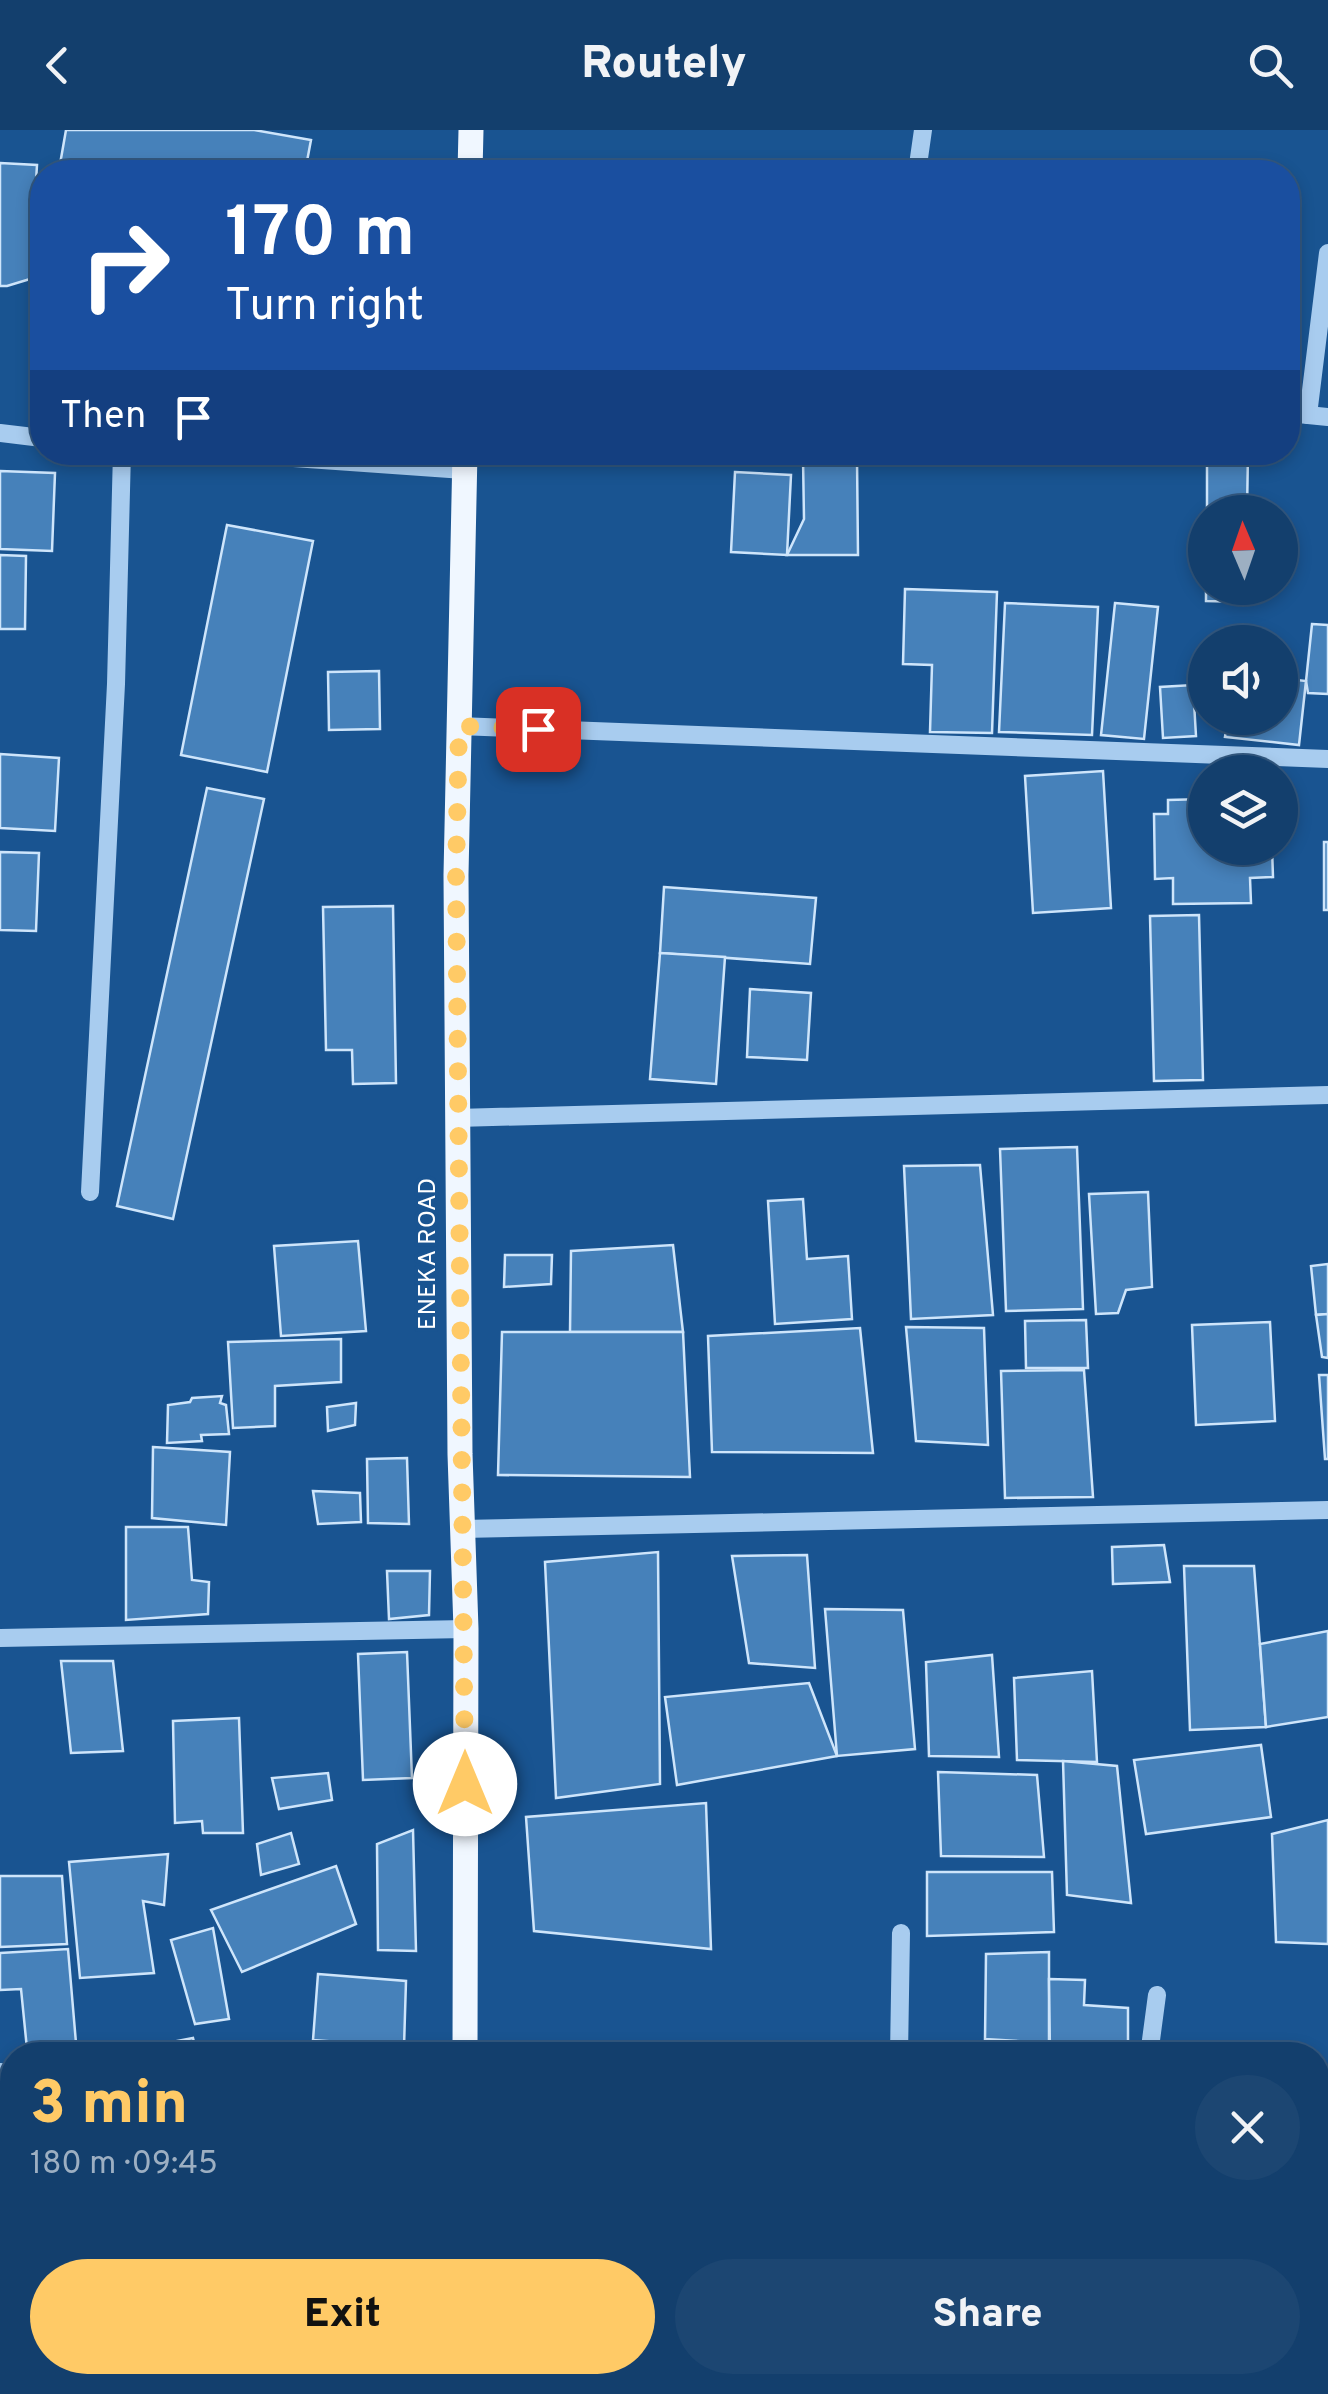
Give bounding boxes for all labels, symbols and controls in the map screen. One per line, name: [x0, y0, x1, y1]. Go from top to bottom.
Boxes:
text: Routely: [581, 37, 747, 94]
icon: back: [30, 38, 85, 93]
icon: search: [1243, 38, 1298, 93]
text: 170 m: [225, 192, 415, 281]
icon: right: [60, 200, 190, 330]
text: Turn right: [225, 279, 424, 336]
icon: arrive: [166, 390, 221, 445]
text: Then: [60, 393, 146, 442]
north arrow: [1188, 495, 1298, 605]
map controls: [1188, 495, 1298, 865]
button: sound: [1188, 625, 1298, 735]
pin: [496, 687, 581, 772]
icon: arrive: [511, 702, 566, 757]
button: layers: [1188, 755, 1298, 865]
street label: ENEKA ROAD: [413, 1178, 445, 1330]
position arrow: [413, 1732, 517, 1836]
text: 3 min: [30, 2069, 188, 2145]
button: close: [1195, 2075, 1300, 2180]
text: 180 m · 09:45: [30, 2145, 218, 2185]
button: Exit: [30, 2259, 655, 2374]
button: Share: [675, 2259, 1300, 2374]

